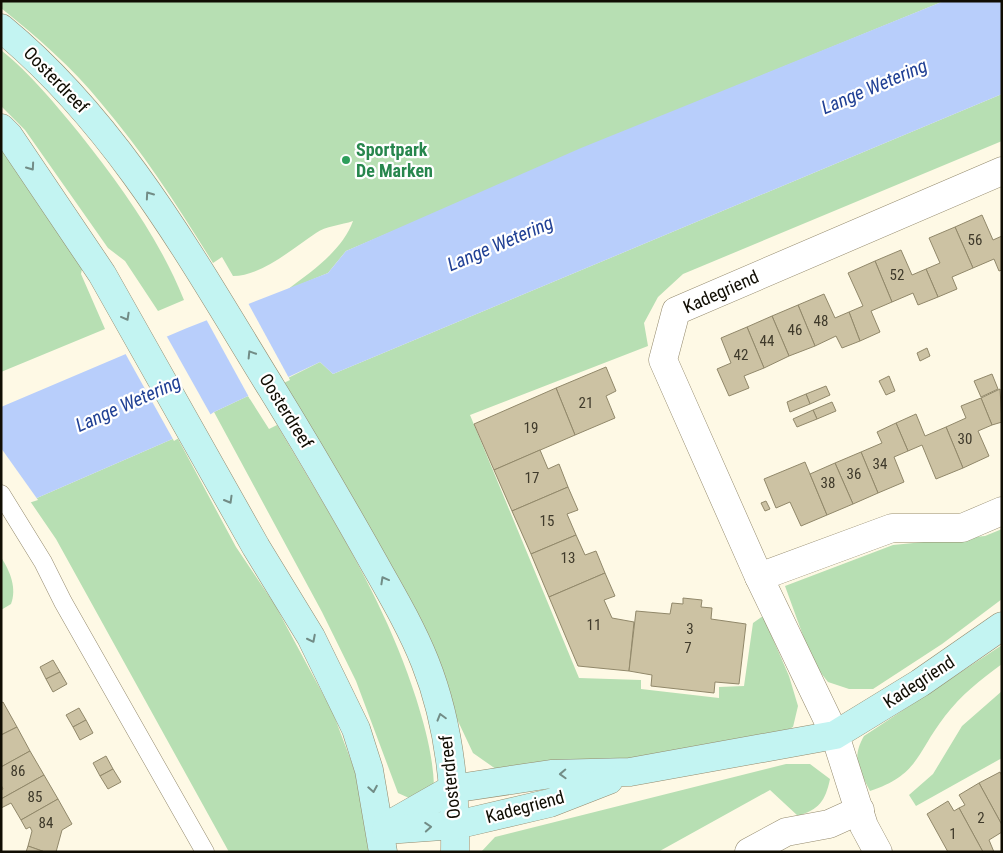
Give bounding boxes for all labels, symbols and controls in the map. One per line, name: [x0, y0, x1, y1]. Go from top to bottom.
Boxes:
street label: Oosterdreef: [20, 42, 93, 117]
water label: Lange Wetering: [818, 54, 931, 119]
place label: Sportpark De Marken: [356, 139, 433, 181]
marker: Sportpark De Marken: [340, 154, 352, 166]
one-way arrow: [25, 161, 34, 171]
one-way arrow: [146, 191, 155, 201]
water label: Lange Wetering: [444, 211, 557, 276]
house number: 56: [968, 231, 982, 249]
street label: Kadegriend: [680, 266, 762, 317]
house number: 52: [890, 266, 904, 284]
one-way arrow: [119, 312, 129, 321]
house number: 48: [814, 312, 828, 330]
house number: 46: [788, 321, 802, 339]
house number: 44: [760, 332, 774, 350]
house number: 42: [734, 346, 748, 364]
one-way arrow: [247, 351, 257, 360]
water label: Lange Wetering: [72, 370, 184, 437]
street label: Oosterdreef: [255, 370, 318, 452]
house number: 21: [579, 394, 593, 412]
house number: 19: [524, 419, 538, 437]
house number: 30: [958, 430, 972, 448]
house number: 34: [873, 455, 887, 473]
house number: 36: [847, 465, 861, 483]
house number: 17: [525, 469, 539, 487]
house number: 38: [821, 474, 835, 492]
one-way arrow: [222, 495, 232, 504]
house number: 15: [540, 512, 554, 530]
house number: 13: [561, 549, 575, 567]
one-way arrow: [380, 577, 390, 586]
house number: 11: [587, 616, 601, 634]
house number: 3: [686, 620, 694, 638]
one-way arrow: [306, 634, 316, 643]
house number: 7: [684, 639, 692, 657]
street label: Kadegriend: [879, 651, 958, 712]
one-way arrow: [437, 713, 447, 721]
street label: Oosterdreef: [435, 734, 464, 820]
house number: 86: [11, 762, 25, 780]
one-way arrow: [559, 769, 567, 779]
one-way arrow: [367, 785, 377, 794]
street label: Kadegriend: [483, 786, 566, 827]
house number: 85: [28, 788, 42, 806]
house number: 2: [977, 809, 985, 827]
house number: 84: [39, 814, 53, 832]
one-way arrow: [425, 822, 433, 833]
house number: 1: [949, 825, 957, 843]

